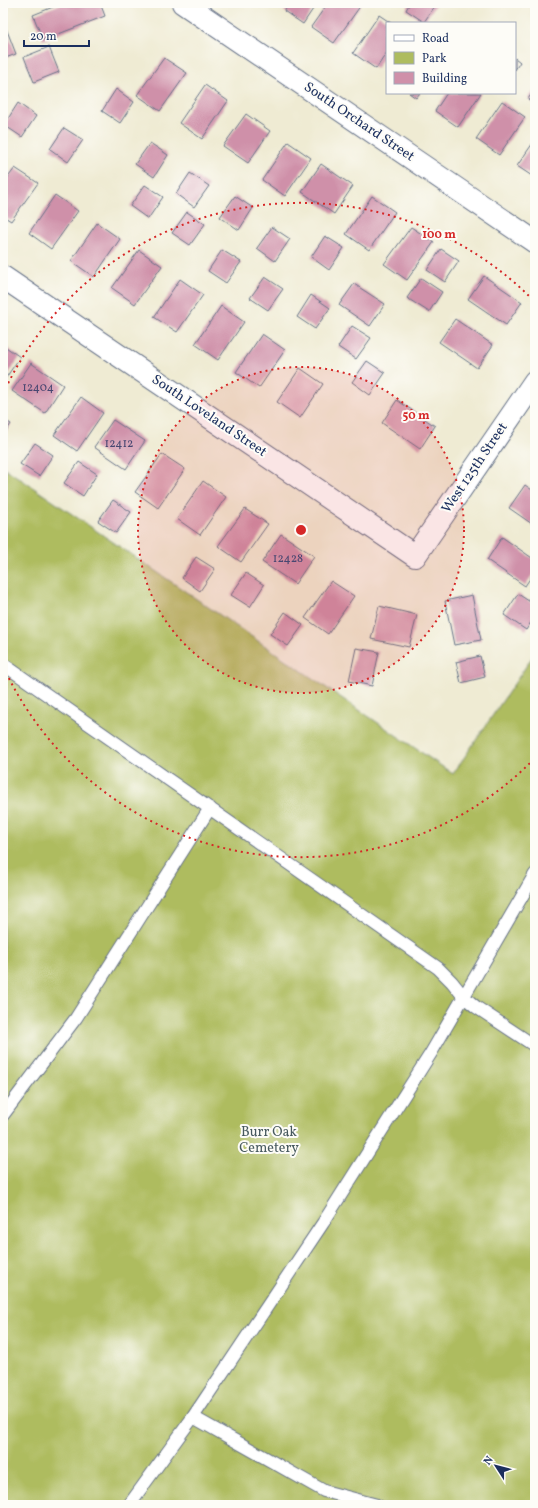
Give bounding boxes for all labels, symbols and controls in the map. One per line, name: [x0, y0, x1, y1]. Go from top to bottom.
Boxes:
scale bar: [24, 22, 89, 48]
legend: [386, 22, 516, 94]
text: 20 m: [30, 29, 57, 45]
text: Road: [422, 31, 449, 47]
text: Park: [422, 51, 447, 67]
text: Building: [422, 71, 467, 87]
street label: South Orchard Street: [300, 78, 418, 166]
text: 100 m: [422, 227, 456, 243]
street label: South Loveland Street: [148, 370, 270, 462]
house number: 12404: [22, 380, 54, 396]
text: 50 m: [402, 408, 430, 424]
street label: West 125th Street: [438, 419, 512, 517]
house number: 12412: [104, 436, 134, 452]
centre of rings: [294, 523, 308, 537]
house number: 12428: [273, 551, 303, 567]
park label: Burr Oak Cemetery: [239, 1123, 299, 1158]
north arrow: [476, 1446, 516, 1486]
text: N: [481, 1453, 498, 1469]

